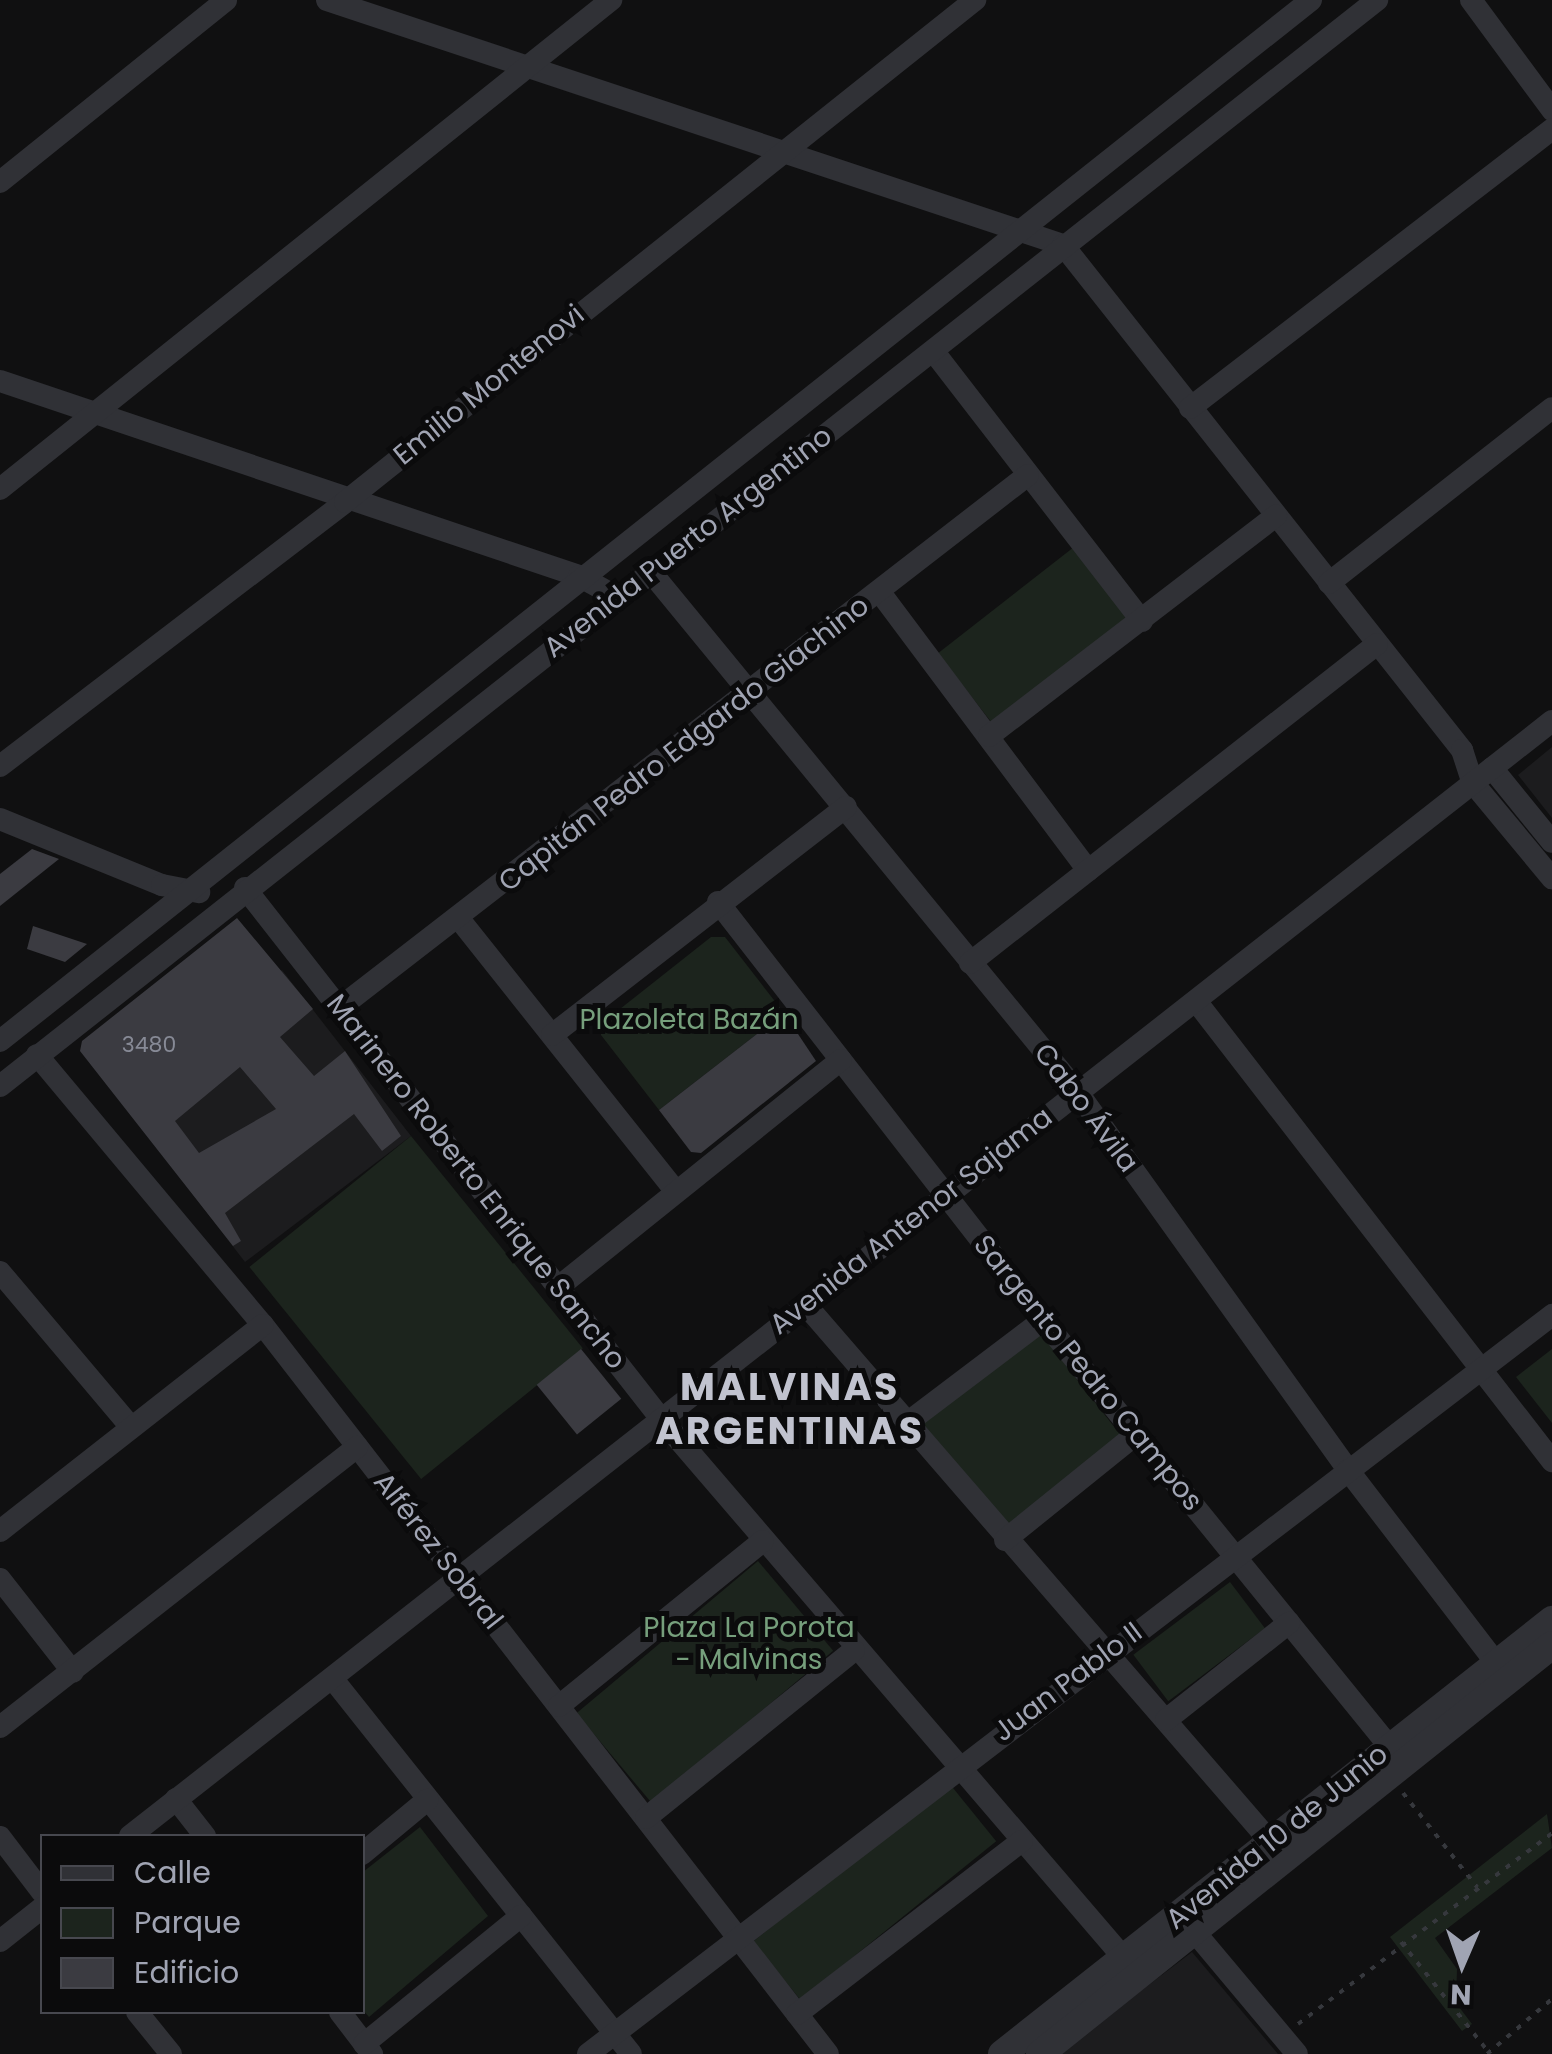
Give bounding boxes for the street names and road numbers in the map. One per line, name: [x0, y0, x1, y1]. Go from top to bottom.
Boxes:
street label: Emilio Montenovi: [387, 298, 591, 472]
street label: Avenida Puerto Argentino: [537, 419, 839, 665]
street label: Capitán Pedro Edgardo Giachino: [492, 589, 876, 899]
street label: Marinero Roberto Enrique Sancho: [319, 988, 633, 1376]
street label: Cabo Ávila: [1027, 1037, 1145, 1179]
street label: Avenida Antenor Sajama: [763, 1100, 1059, 1342]
street label: Sargento Pedro Campos: [966, 1228, 1210, 1518]
street label: Alférez Sobral: [366, 1466, 510, 1636]
street label: Juan Pablo II: [987, 1615, 1149, 1749]
street label: Avenida 10 de Junio: [1159, 1737, 1395, 1937]

